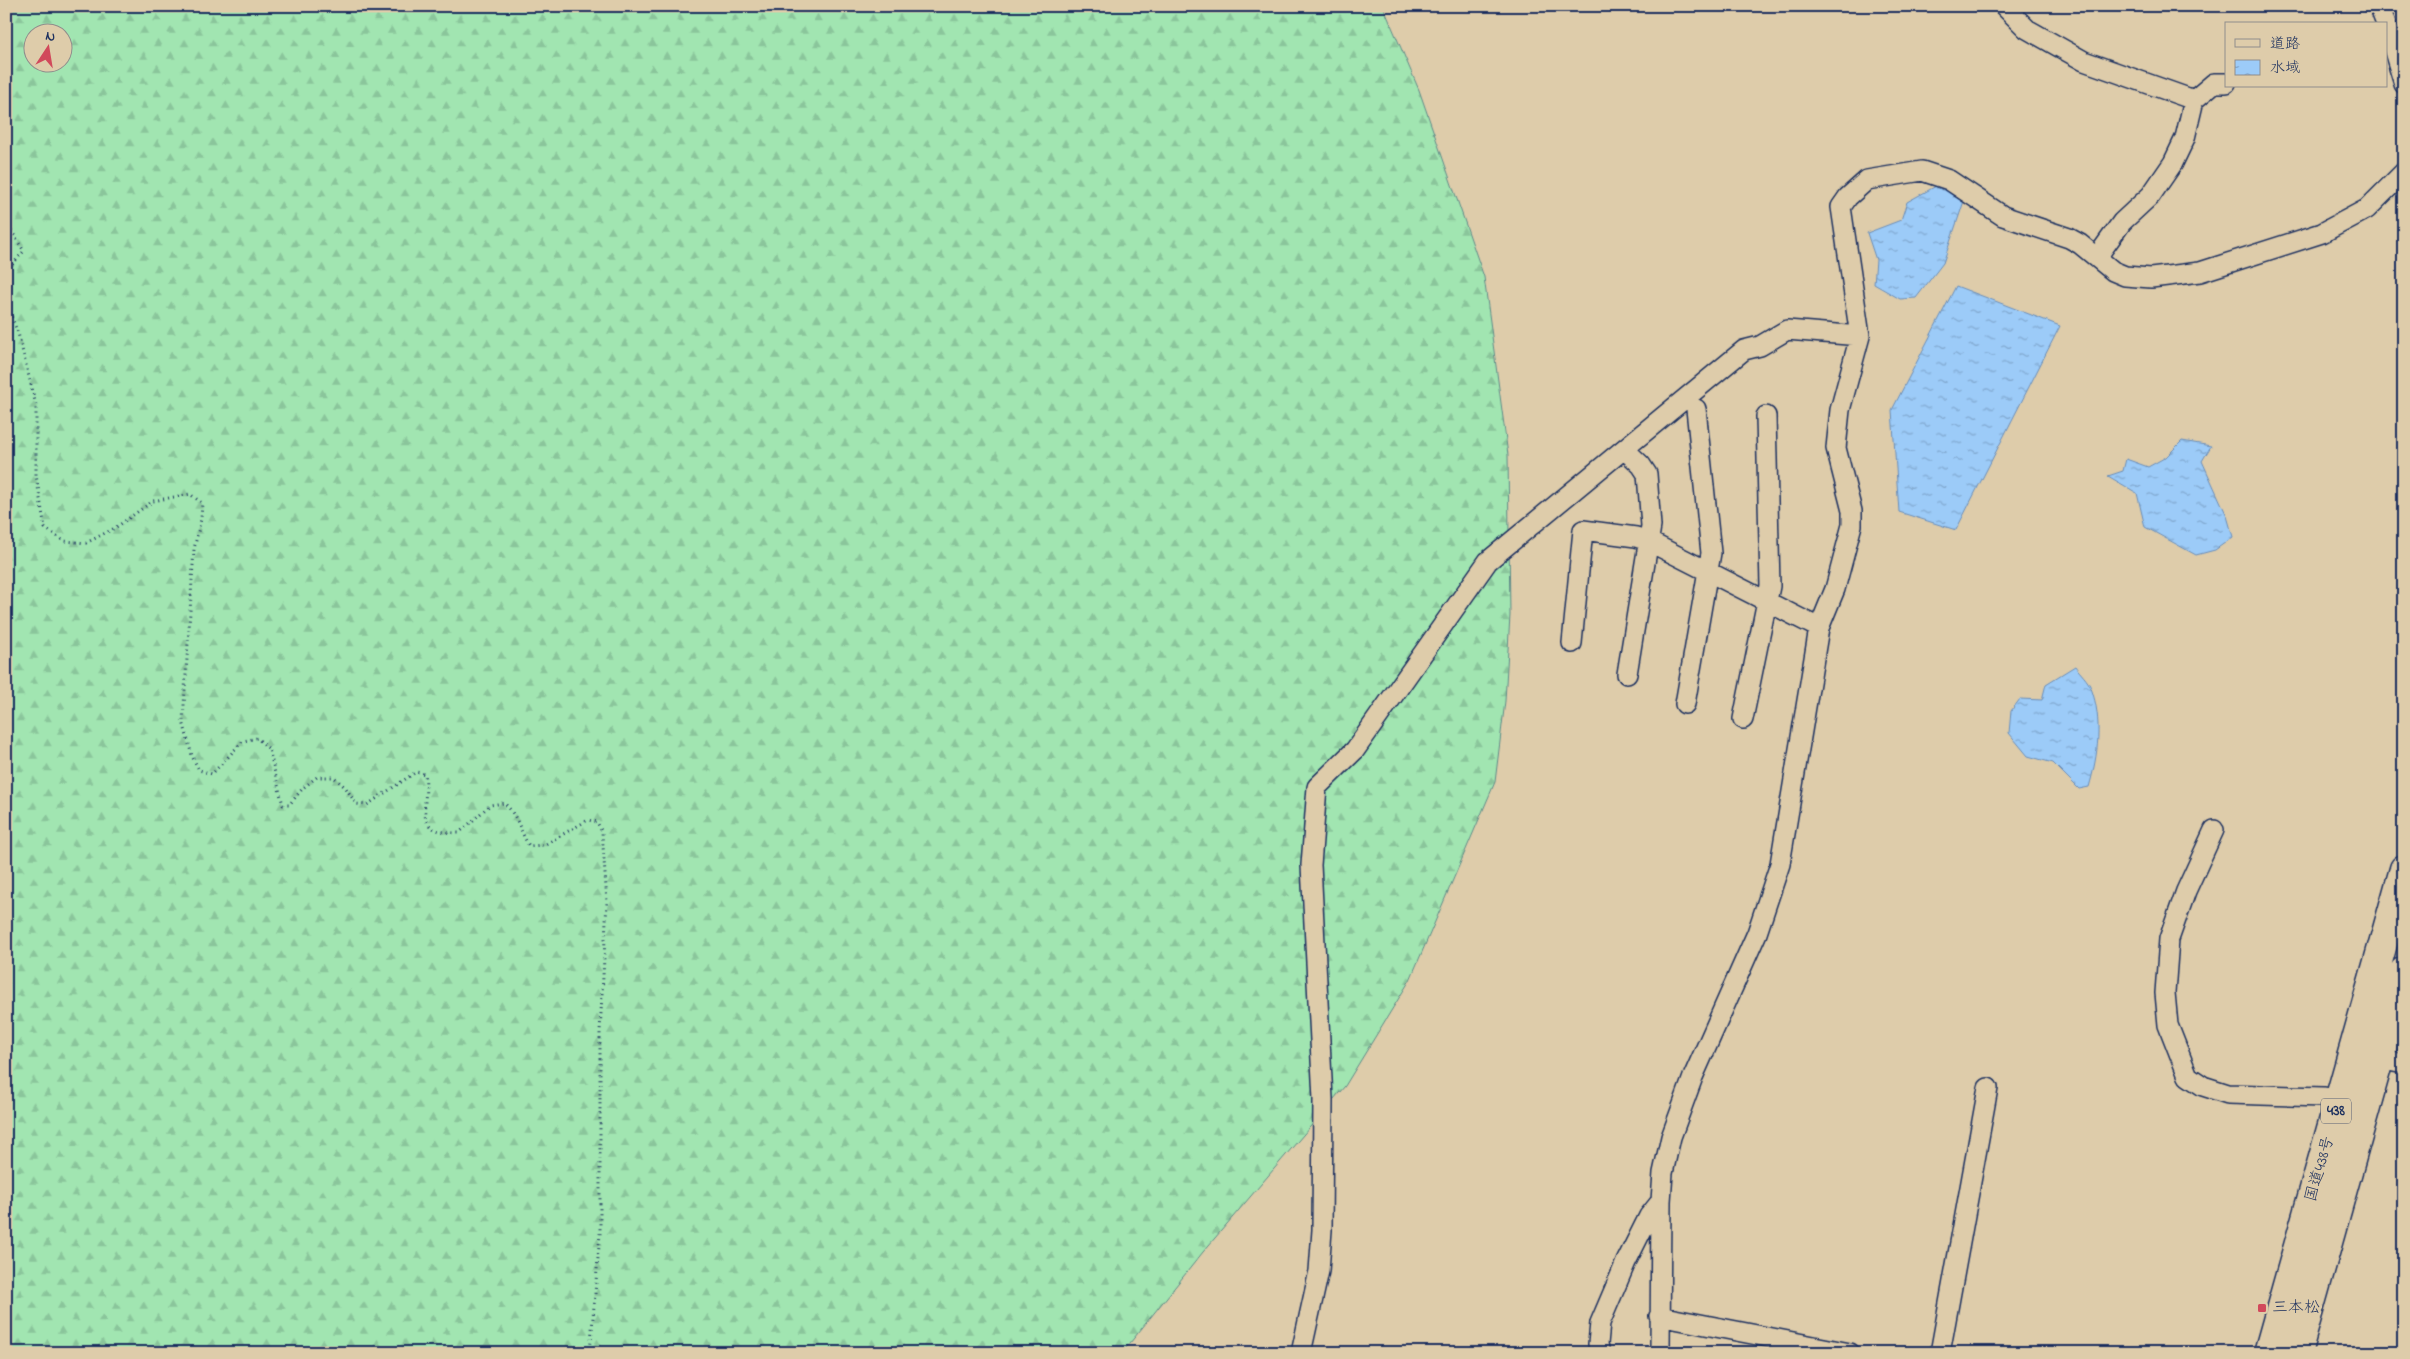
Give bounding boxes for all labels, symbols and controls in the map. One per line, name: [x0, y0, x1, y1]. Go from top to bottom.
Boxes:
north arrow: [22, 22, 72, 72]
legend: [2225, 22, 2388, 88]
text: N: [44, 25, 57, 48]
text: 道路: [2270, 33, 2300, 55]
text: 水域: [2270, 57, 2300, 79]
road number: 438: [2321, 1098, 2351, 1124]
street label: 国道438号: [2299, 1133, 2341, 1205]
place label: 三本松: [2272, 1296, 2320, 1320]
marker: 三本松: [2256, 1302, 2268, 1314]

